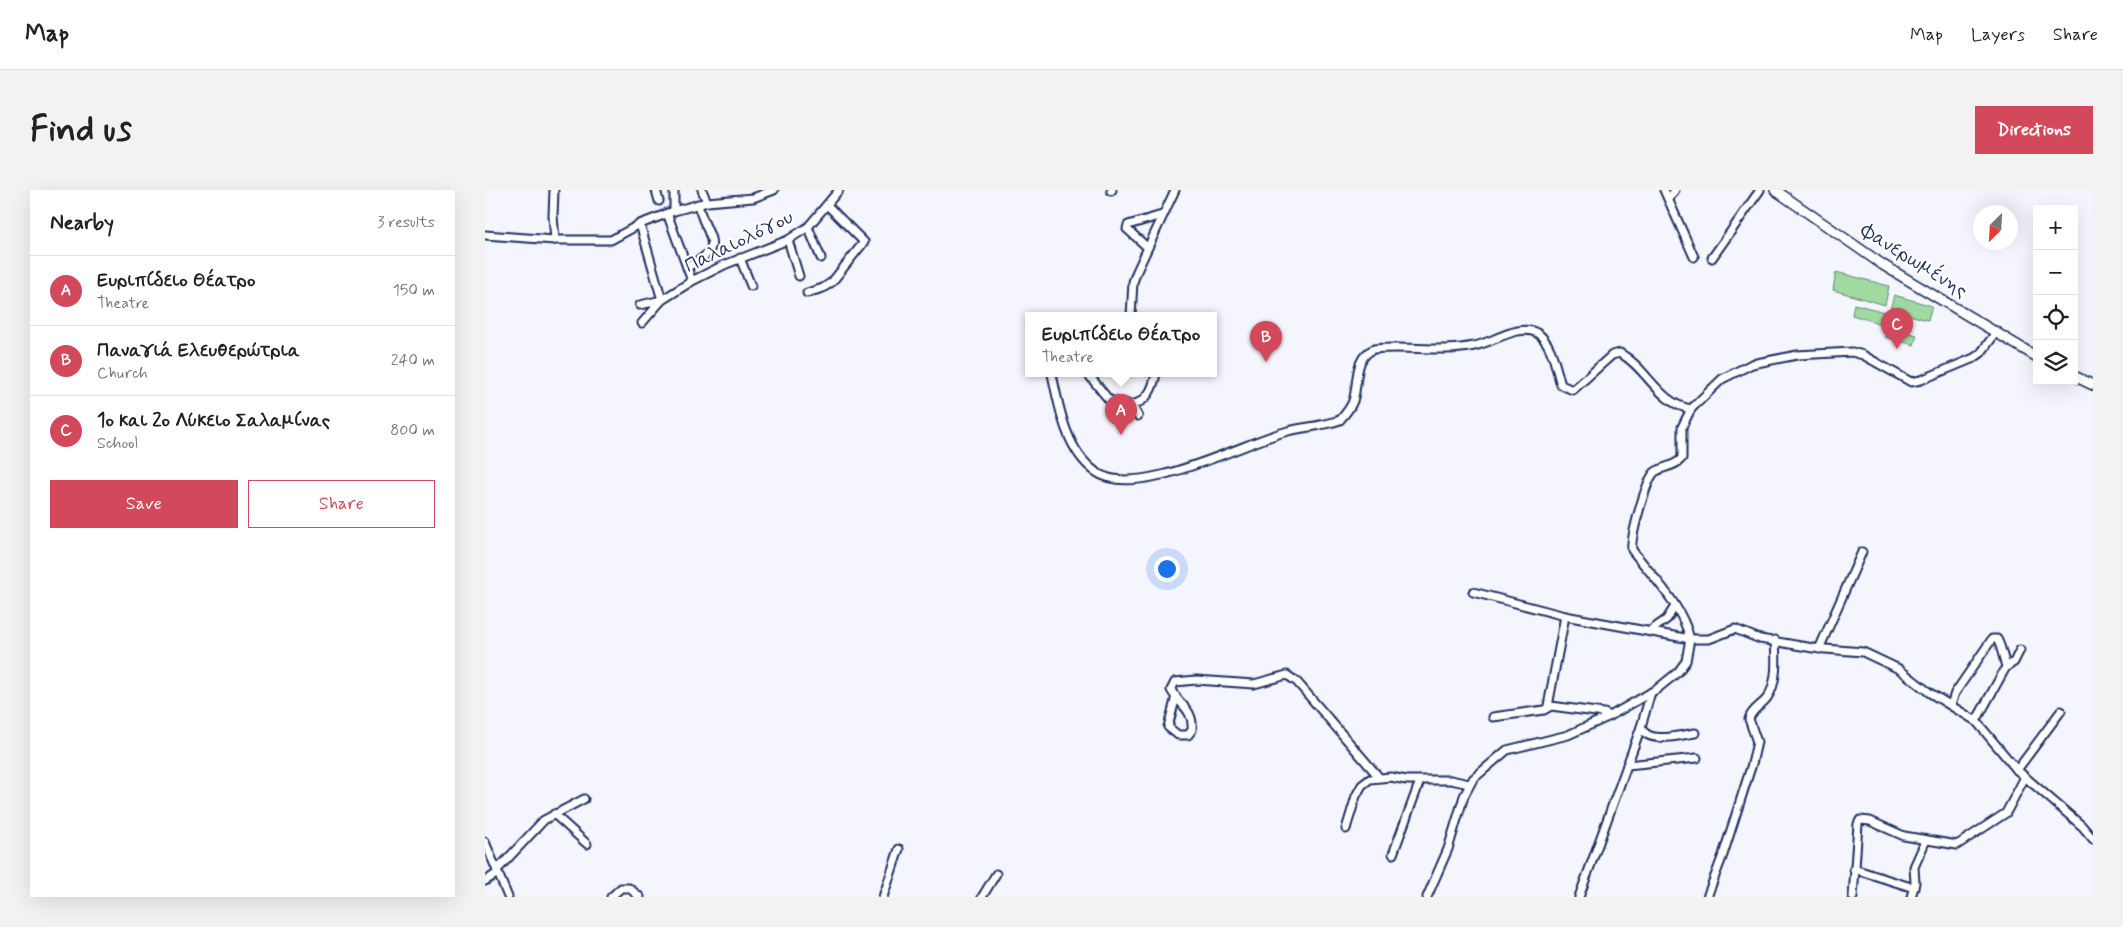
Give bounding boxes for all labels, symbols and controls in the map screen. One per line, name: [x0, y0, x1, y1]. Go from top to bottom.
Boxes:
text: Map: [25, 19, 69, 50]
text: Map: [1910, 23, 1943, 47]
text: Layers: [1971, 23, 2025, 47]
text: Share: [2053, 23, 2098, 47]
button: Directions: [1975, 106, 2093, 154]
text: Find us: [30, 107, 132, 153]
street label: Παλαιολόγου: [680, 204, 798, 280]
north arrow: [1973, 205, 2018, 250]
map controls: [2033, 205, 2078, 385]
button: +: [2033, 205, 2078, 250]
text: Nearby: [50, 209, 114, 237]
text: 3 results: [377, 212, 435, 233]
street label: Φανερωμένης: [1855, 217, 1973, 305]
button: −: [2033, 250, 2078, 295]
text: Ευριπίδειο Θέατρο: [97, 268, 256, 293]
text: A: [61, 280, 71, 301]
text: 150 m: [393, 280, 435, 301]
text: Theatre: [97, 293, 149, 314]
button: locate: [2033, 295, 2078, 340]
pin: C: [1881, 308, 1913, 349]
popup: [1025, 312, 1217, 377]
pin: B: [1250, 321, 1282, 362]
text: Ευριπίδειο Θέατρο: [1042, 322, 1200, 347]
text: Παναγιά Ελευθερώτρια: [97, 338, 300, 363]
button: layers: [2033, 340, 2078, 385]
text: Theatre: [1042, 347, 1094, 368]
text: B: [61, 350, 71, 371]
text: 240 m: [391, 350, 435, 371]
text: Church: [97, 363, 148, 384]
pin: A: [1105, 394, 1137, 435]
text: 1ο και 2ο Λύκειο Σαλαμίνας: [97, 408, 330, 433]
text: C: [60, 420, 72, 441]
text: 800 m: [390, 420, 435, 441]
text: School: [97, 433, 138, 454]
button: Save: [50, 480, 238, 528]
button: Share: [248, 480, 435, 528]
your location: [1154, 556, 1180, 582]

